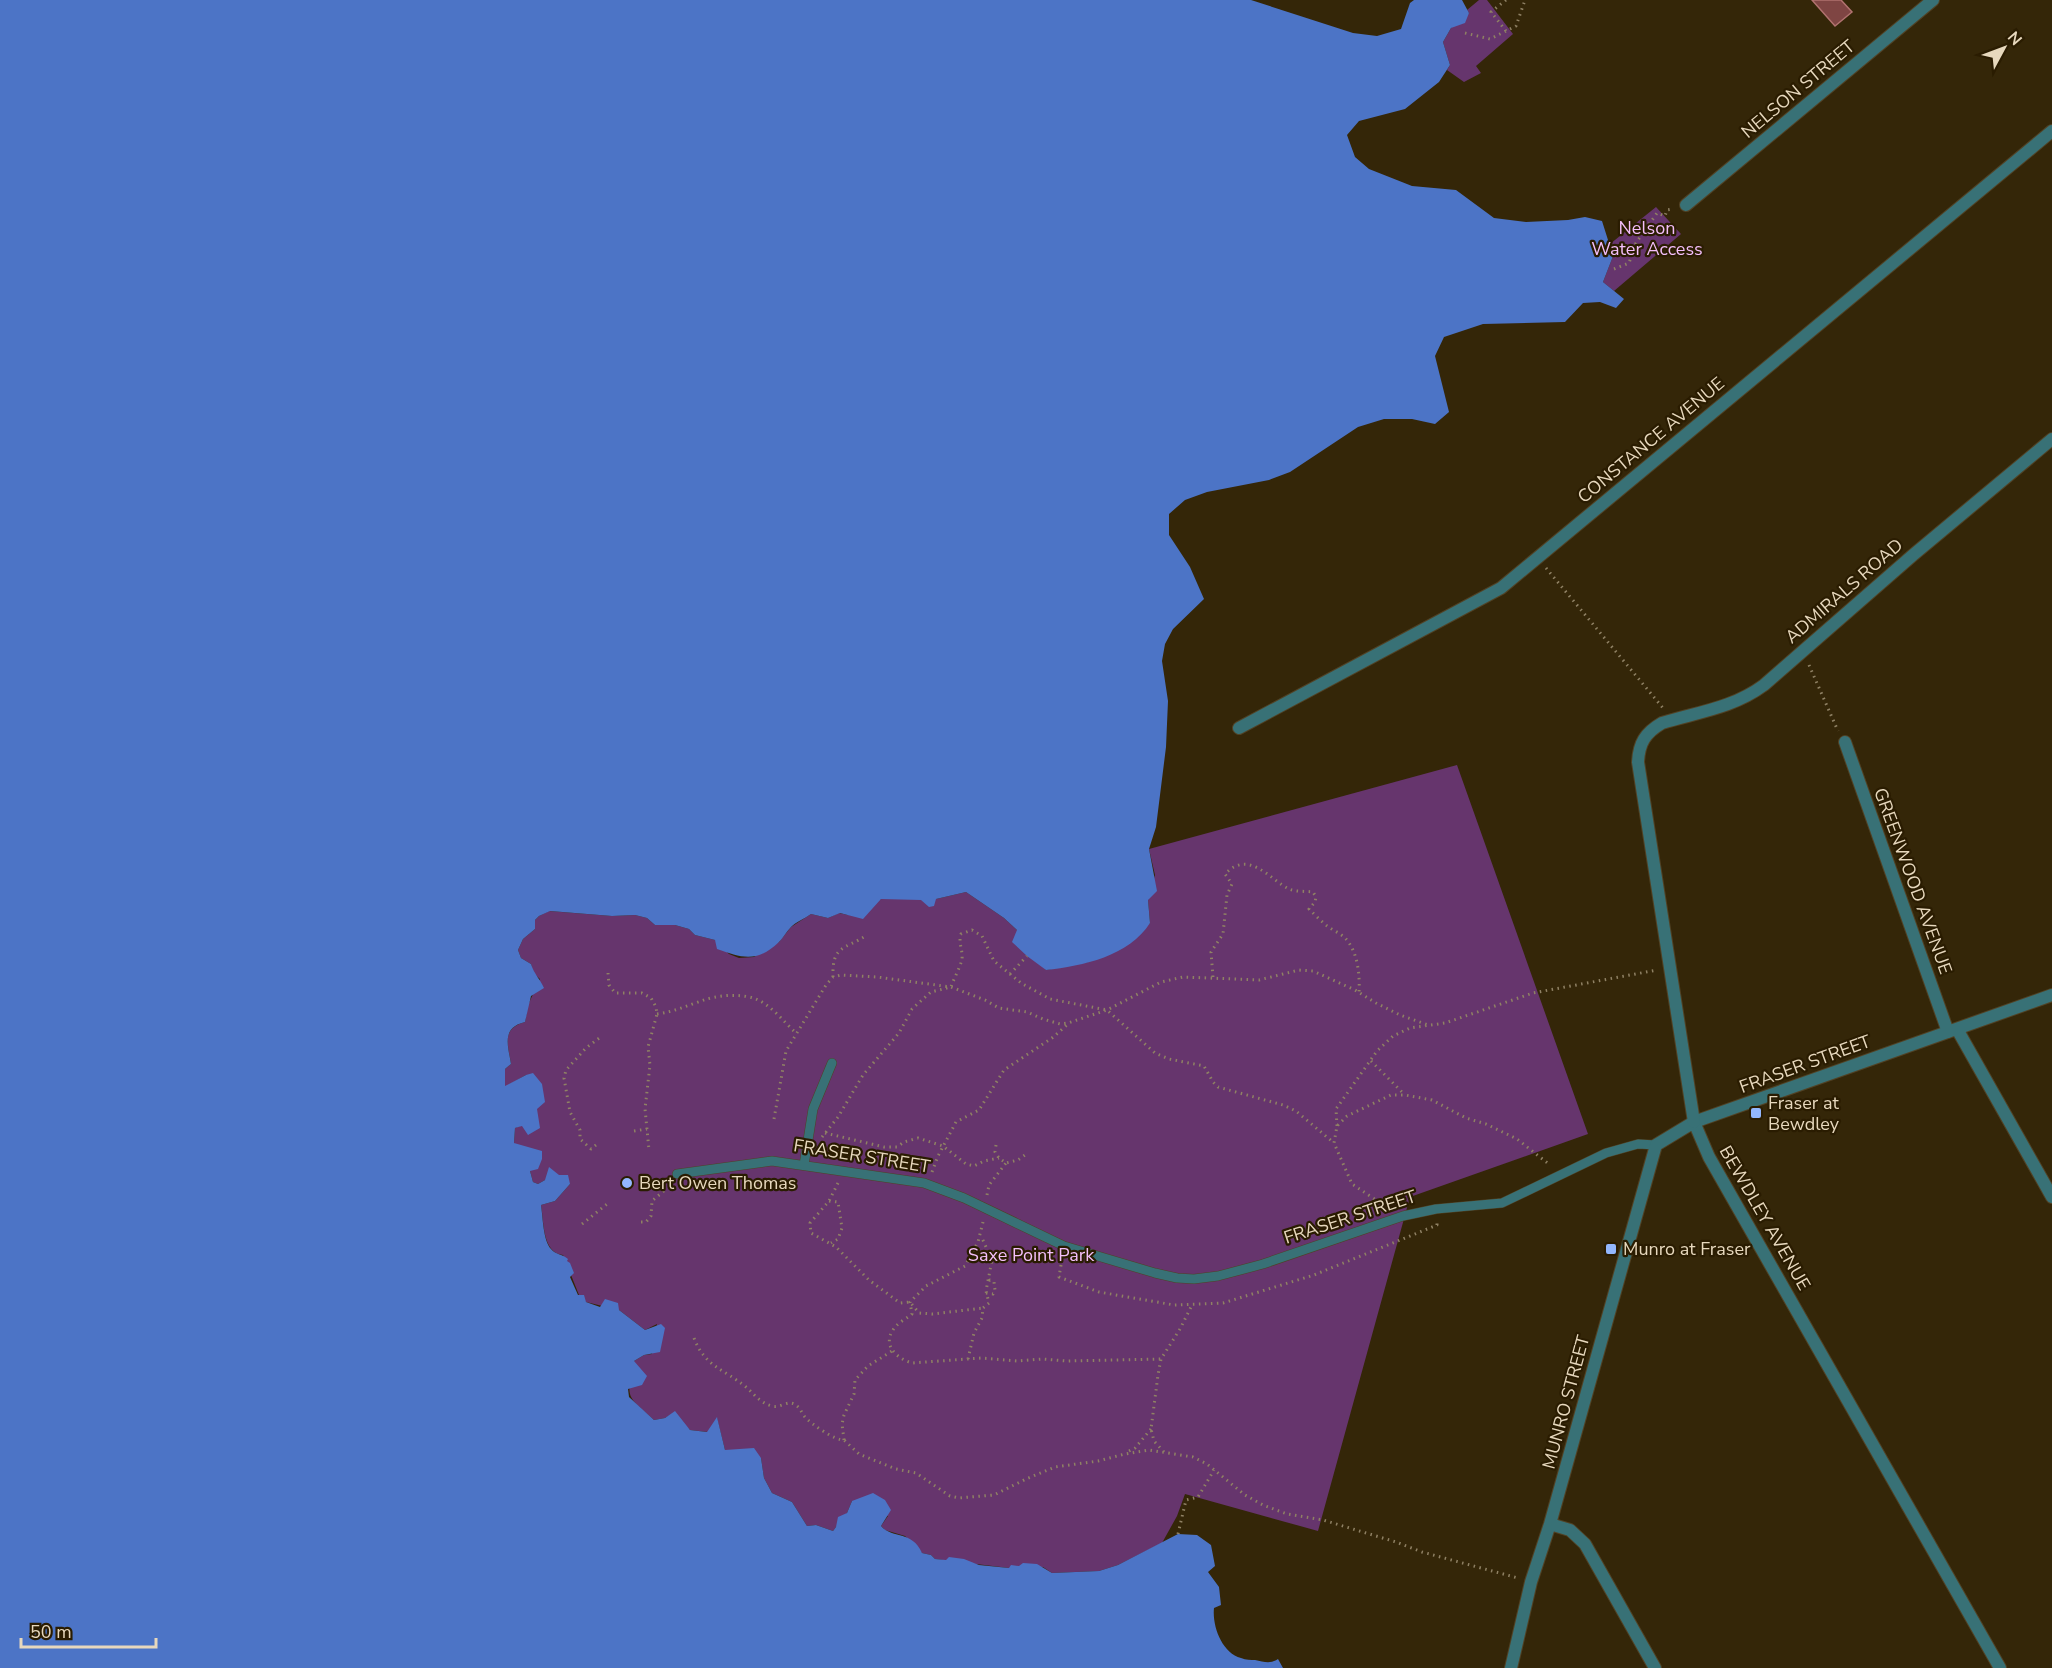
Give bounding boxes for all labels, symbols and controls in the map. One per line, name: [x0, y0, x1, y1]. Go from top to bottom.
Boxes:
north arrow: [1974, 18, 2034, 78]
text: N: [2002, 27, 2027, 51]
street label: NELSON STREET: [1736, 34, 1860, 144]
park label: Nelson Water Access: [1591, 216, 1703, 261]
street label: CONSTANCE AVENUE: [1573, 371, 1729, 509]
street label: ADMIRALS ROAD: [1780, 533, 1908, 649]
street label: GREENWOOD AVENUE: [1868, 785, 1958, 977]
street label: FRASER STREET: [1736, 1029, 1874, 1099]
place label: Fraser at Bewdley: [1768, 1091, 1840, 1136]
marker: Fraser at Bewdley: [1749, 1106, 1763, 1120]
street label: FRASER STREET: [792, 1133, 932, 1179]
street label: BEWDLEY AVENUE: [1714, 1141, 1816, 1295]
place label: Bert Owen Thomas: [639, 1171, 797, 1195]
marker: Bert Owen Thomas: [620, 1176, 634, 1190]
street label: FRASER STREET: [1281, 1184, 1420, 1250]
place label: Munro at Fraser: [1623, 1237, 1751, 1261]
marker: Munro at Fraser: [1604, 1242, 1618, 1256]
park label: Saxe Point Park: [968, 1243, 1095, 1267]
street label: MUNRO STREET: [1537, 1332, 1595, 1471]
scale bar: [21, 1611, 156, 1649]
text: 50 m: [30, 1620, 72, 1644]

